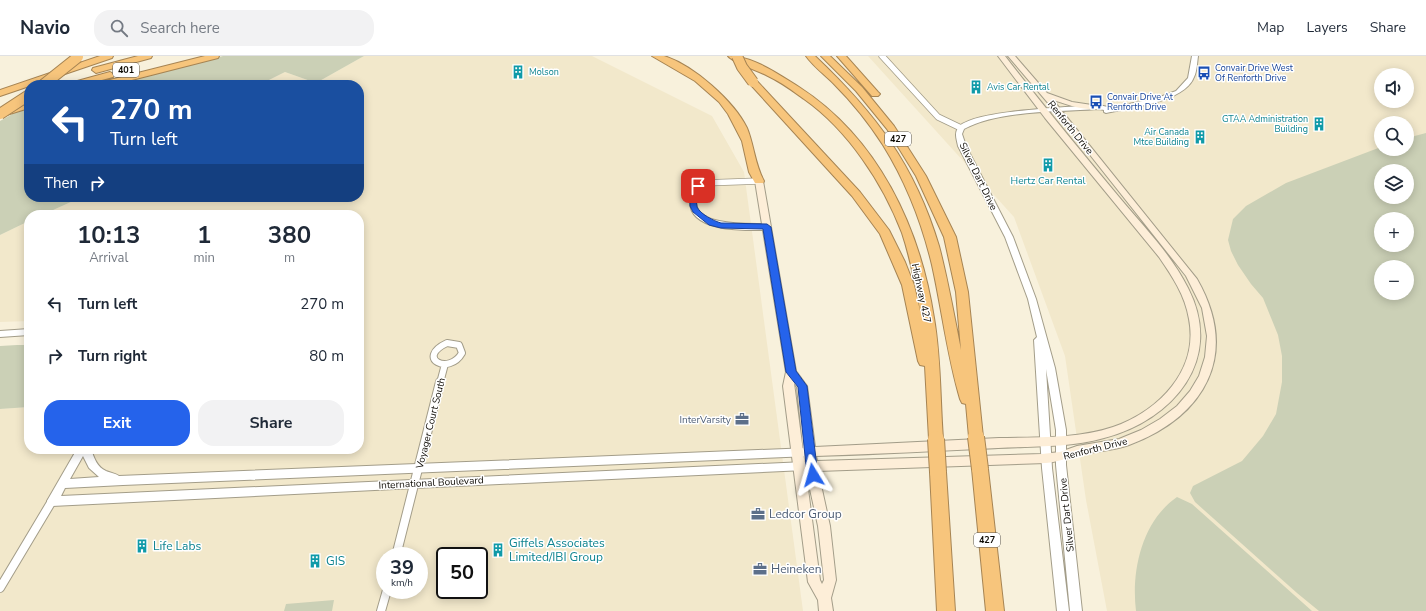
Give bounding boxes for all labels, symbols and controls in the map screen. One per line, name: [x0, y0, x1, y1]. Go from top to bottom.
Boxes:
search box: [94, 10, 374, 46]
text: Navio: [20, 15, 70, 41]
icon: search: [108, 17, 130, 39]
text: Search here: [140, 18, 220, 38]
text: Map: [1257, 18, 1284, 37]
text: Layers: [1306, 18, 1348, 37]
text: Share: [1370, 18, 1406, 37]
place label: Convair Drive West Of Renforth Drive: [1215, 62, 1294, 84]
road number: 401: [113, 63, 139, 77]
building icon: Molson: [510, 64, 526, 80]
bus stop icon: Convair Drive West Of Renforth Drive: [1196, 65, 1212, 81]
place label: Molson: [529, 66, 559, 78]
map controls: [1374, 68, 1414, 300]
button: sound: [1374, 68, 1414, 108]
building icon: Avis Car Rental: [968, 79, 984, 95]
place label: Avis Car Rental: [987, 81, 1050, 93]
text: 270 m: [110, 91, 193, 129]
place label: Convair Drive At Renforth Drive: [1107, 91, 1174, 113]
bus stop icon: Convair Drive At Renforth Drive: [1088, 94, 1104, 110]
icon: left: [44, 96, 96, 148]
street label: Renforth Drive: [1044, 98, 1096, 158]
place label: GTAA Administration Building: [1222, 113, 1308, 135]
building icon: GTAA Administration Building: [1311, 116, 1327, 132]
button: search: [1374, 116, 1414, 156]
place label: Air Canada Mtce Building: [1133, 126, 1189, 148]
text: Turn left: [110, 127, 178, 151]
building icon: Air Canada Mtce Building: [1192, 129, 1208, 145]
road number: 427: [885, 132, 911, 146]
street label: Silver Dart Drive: [956, 140, 1001, 213]
building icon: Hertz Car Rental: [1040, 157, 1056, 173]
button: layers: [1374, 164, 1414, 204]
pin: [681, 169, 715, 203]
icon: right: [86, 172, 108, 194]
text: Then: [44, 173, 78, 193]
place label: Hertz Car Rental: [1011, 174, 1085, 188]
icon: arrive: [687, 175, 709, 197]
button: +: [1374, 212, 1414, 252]
text: 10:13: [77, 219, 140, 251]
text: 1: [197, 219, 211, 251]
text: 380: [268, 219, 311, 251]
text: Arrival: [89, 249, 128, 267]
text: min: [193, 249, 215, 267]
text: m: [284, 249, 295, 267]
button: −: [1374, 260, 1414, 300]
street label: Highway 427: [908, 262, 934, 324]
icon: left: [44, 293, 66, 315]
text: Turn left: [78, 294, 137, 314]
text: 270 m: [300, 294, 344, 314]
icon: right: [44, 345, 66, 367]
text: Turn right: [78, 346, 147, 366]
text: 80 m: [309, 346, 344, 366]
street label: Voyager Court South: [413, 376, 449, 471]
button: Exit: [44, 400, 190, 446]
button: Share: [198, 400, 344, 446]
office icon: InterVarsity: [734, 411, 750, 427]
place label: InterVarsity: [679, 413, 732, 427]
street label: Renforth Drive: [1062, 434, 1129, 464]
position arrow: [792, 454, 834, 496]
street label: International Boulevard: [378, 473, 484, 493]
street label: Silver Dart Drive: [1056, 477, 1078, 553]
office icon: Ledcor Group: [750, 506, 766, 522]
place label: Ledcor Group: [769, 506, 842, 522]
road number: 427: [974, 533, 1000, 547]
place label: Giffels Associates Limited/IBI Group: [509, 535, 605, 565]
building icon: Life Labs: [134, 538, 150, 554]
place label: Life Labs: [153, 538, 201, 554]
building icon: Giffels Associates Limited/IBI Group: [490, 542, 506, 558]
speed limit sign: 50: [436, 547, 488, 599]
building icon: GIS: [307, 553, 323, 569]
place label: GIS: [326, 553, 345, 569]
text: 39: [390, 554, 414, 581]
office icon: Heineken: [752, 561, 768, 577]
place label: Heineken: [771, 561, 822, 577]
text: km/h: [391, 576, 413, 590]

